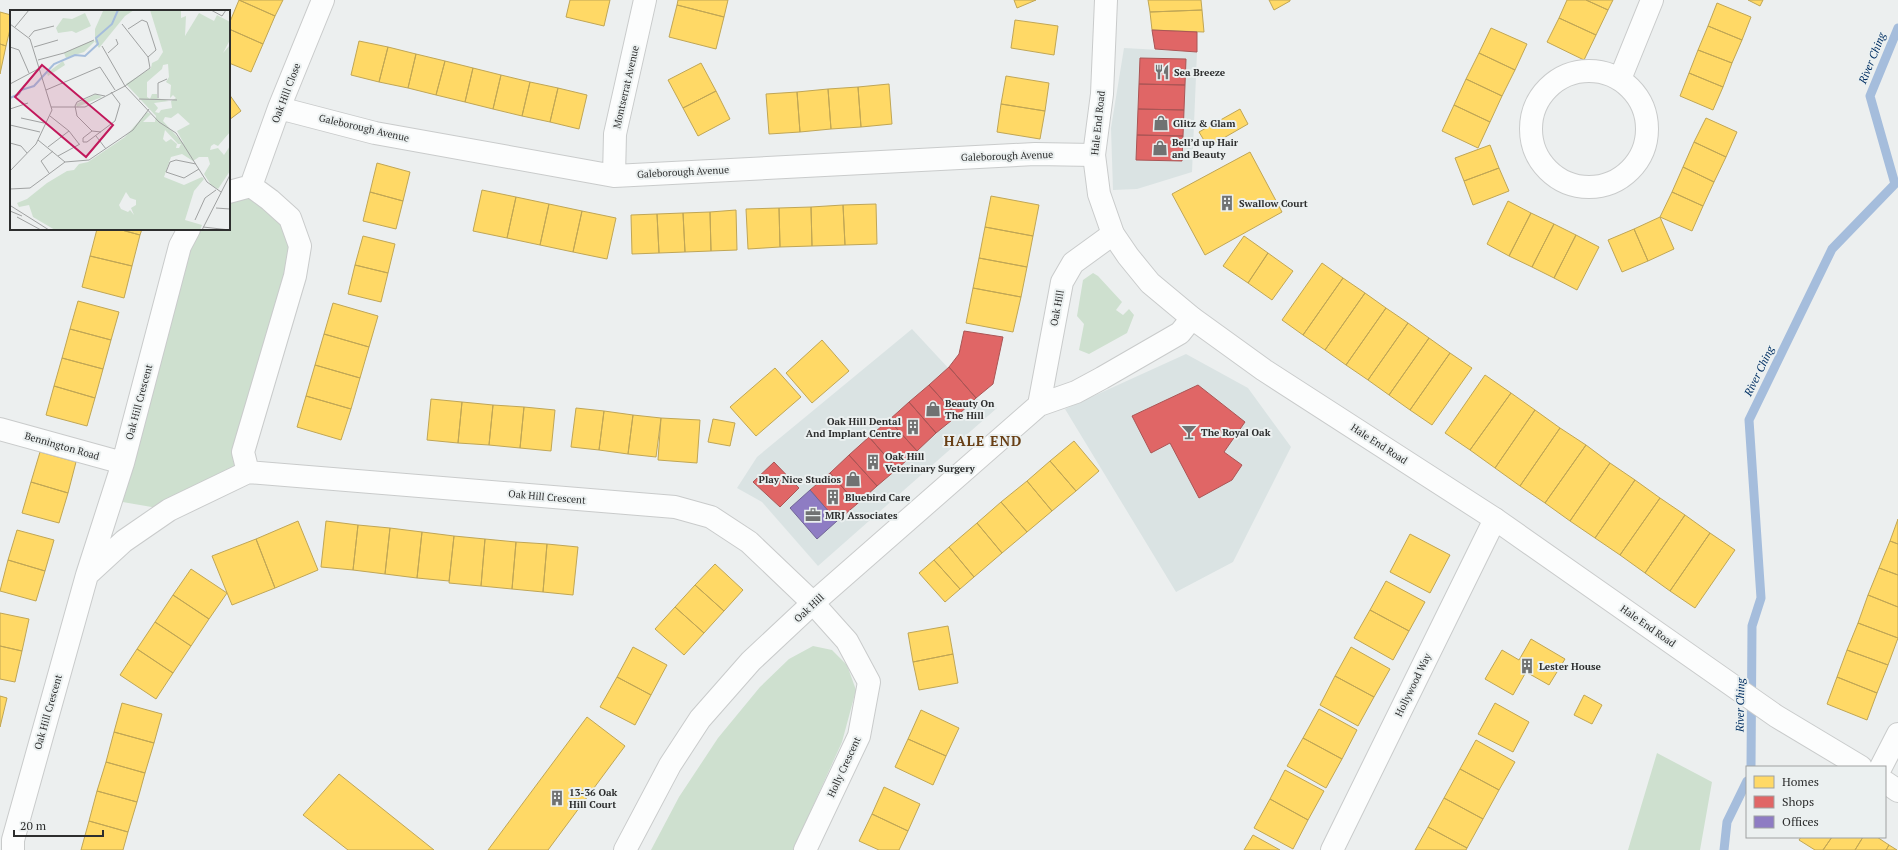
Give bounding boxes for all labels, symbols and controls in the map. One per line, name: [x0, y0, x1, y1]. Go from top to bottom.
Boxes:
inset map: [10, 10, 230, 230]
water label: River Ching: [1855, 30, 1889, 87]
street label: Montserrat Avenue: [610, 44, 642, 130]
street label: Oak Hill Close: [269, 61, 303, 125]
restaurant icon: Sea Breeze: [1153, 63, 1171, 81]
place label: Sea Breeze: [1174, 66, 1226, 79]
street label: Hale End Road: [1088, 90, 1108, 156]
street label: Galeborough Avenue: [318, 111, 410, 145]
shop icon: Glitz & Glam: [1152, 114, 1170, 132]
place label: Glitz & Glam: [1173, 117, 1236, 130]
place label: Bell’d up Hair and Beauty: [1172, 136, 1239, 161]
shop icon: Bell’d up Hair and Beauty: [1151, 139, 1169, 157]
street label: Galeborough Avenue: [961, 148, 1053, 164]
street label: Galeborough Avenue: [637, 163, 729, 181]
building icon: Swallow Court: [1218, 194, 1236, 212]
place label: Swallow Court: [1239, 197, 1308, 210]
street label: Oak Hill: [1047, 289, 1067, 327]
water label: River Ching: [1740, 343, 1777, 399]
street label: Oak Hill Crescent: [123, 363, 155, 441]
place label: Beauty On The Hill: [945, 397, 995, 422]
shop icon: Beauty On The Hill: [924, 400, 942, 418]
place label: Oak Hill Dental And Implant Centre: [806, 415, 902, 440]
building icon: Oak Hill Dental And Implant Centre: [904, 418, 922, 436]
street label: Hale End Road: [1348, 421, 1410, 467]
bar icon: The Royal Oak: [1180, 423, 1198, 441]
place label: The Royal Oak: [1201, 426, 1271, 439]
street label: Bennington Road: [23, 429, 101, 463]
district label: HALE END: [944, 431, 1022, 450]
place label: Oak Hill Veterinary Surgery: [885, 450, 976, 475]
building icon: Oak Hill Veterinary Surgery: [864, 453, 882, 471]
shop icon: Play Nice Studios: [844, 470, 862, 488]
place label: Play Nice Studios: [759, 473, 841, 486]
street label: Oak Hill Crescent: [508, 487, 586, 507]
building icon: Bluebird Care: [824, 488, 842, 506]
place label: Bluebird Care: [845, 491, 911, 504]
office icon: MRJ Associates: [804, 506, 822, 524]
place label: MRJ Associates: [825, 509, 898, 522]
street label: Oak Hill: [791, 591, 827, 625]
street label: Hale End Road: [1618, 602, 1679, 650]
street label: Hollywood Way: [1392, 650, 1434, 719]
building icon: Lester House: [1518, 657, 1536, 675]
place label: Lester House: [1539, 660, 1601, 673]
street label: Oak Hill Crescent: [31, 673, 65, 751]
water label: River Ching: [1733, 677, 1747, 733]
street label: Holly Crescent: [824, 734, 864, 799]
legend: [1746, 766, 1886, 838]
text: Homes: [1782, 774, 1819, 789]
place label: 13-36 Oak Hill Court: [569, 786, 618, 811]
building icon: 13-36 Oak Hill Court: [548, 789, 566, 807]
text: Shops: [1782, 794, 1814, 809]
scale bar: [14, 812, 103, 838]
text: Offices: [1782, 814, 1819, 829]
text: 20 m: [20, 818, 47, 833]

